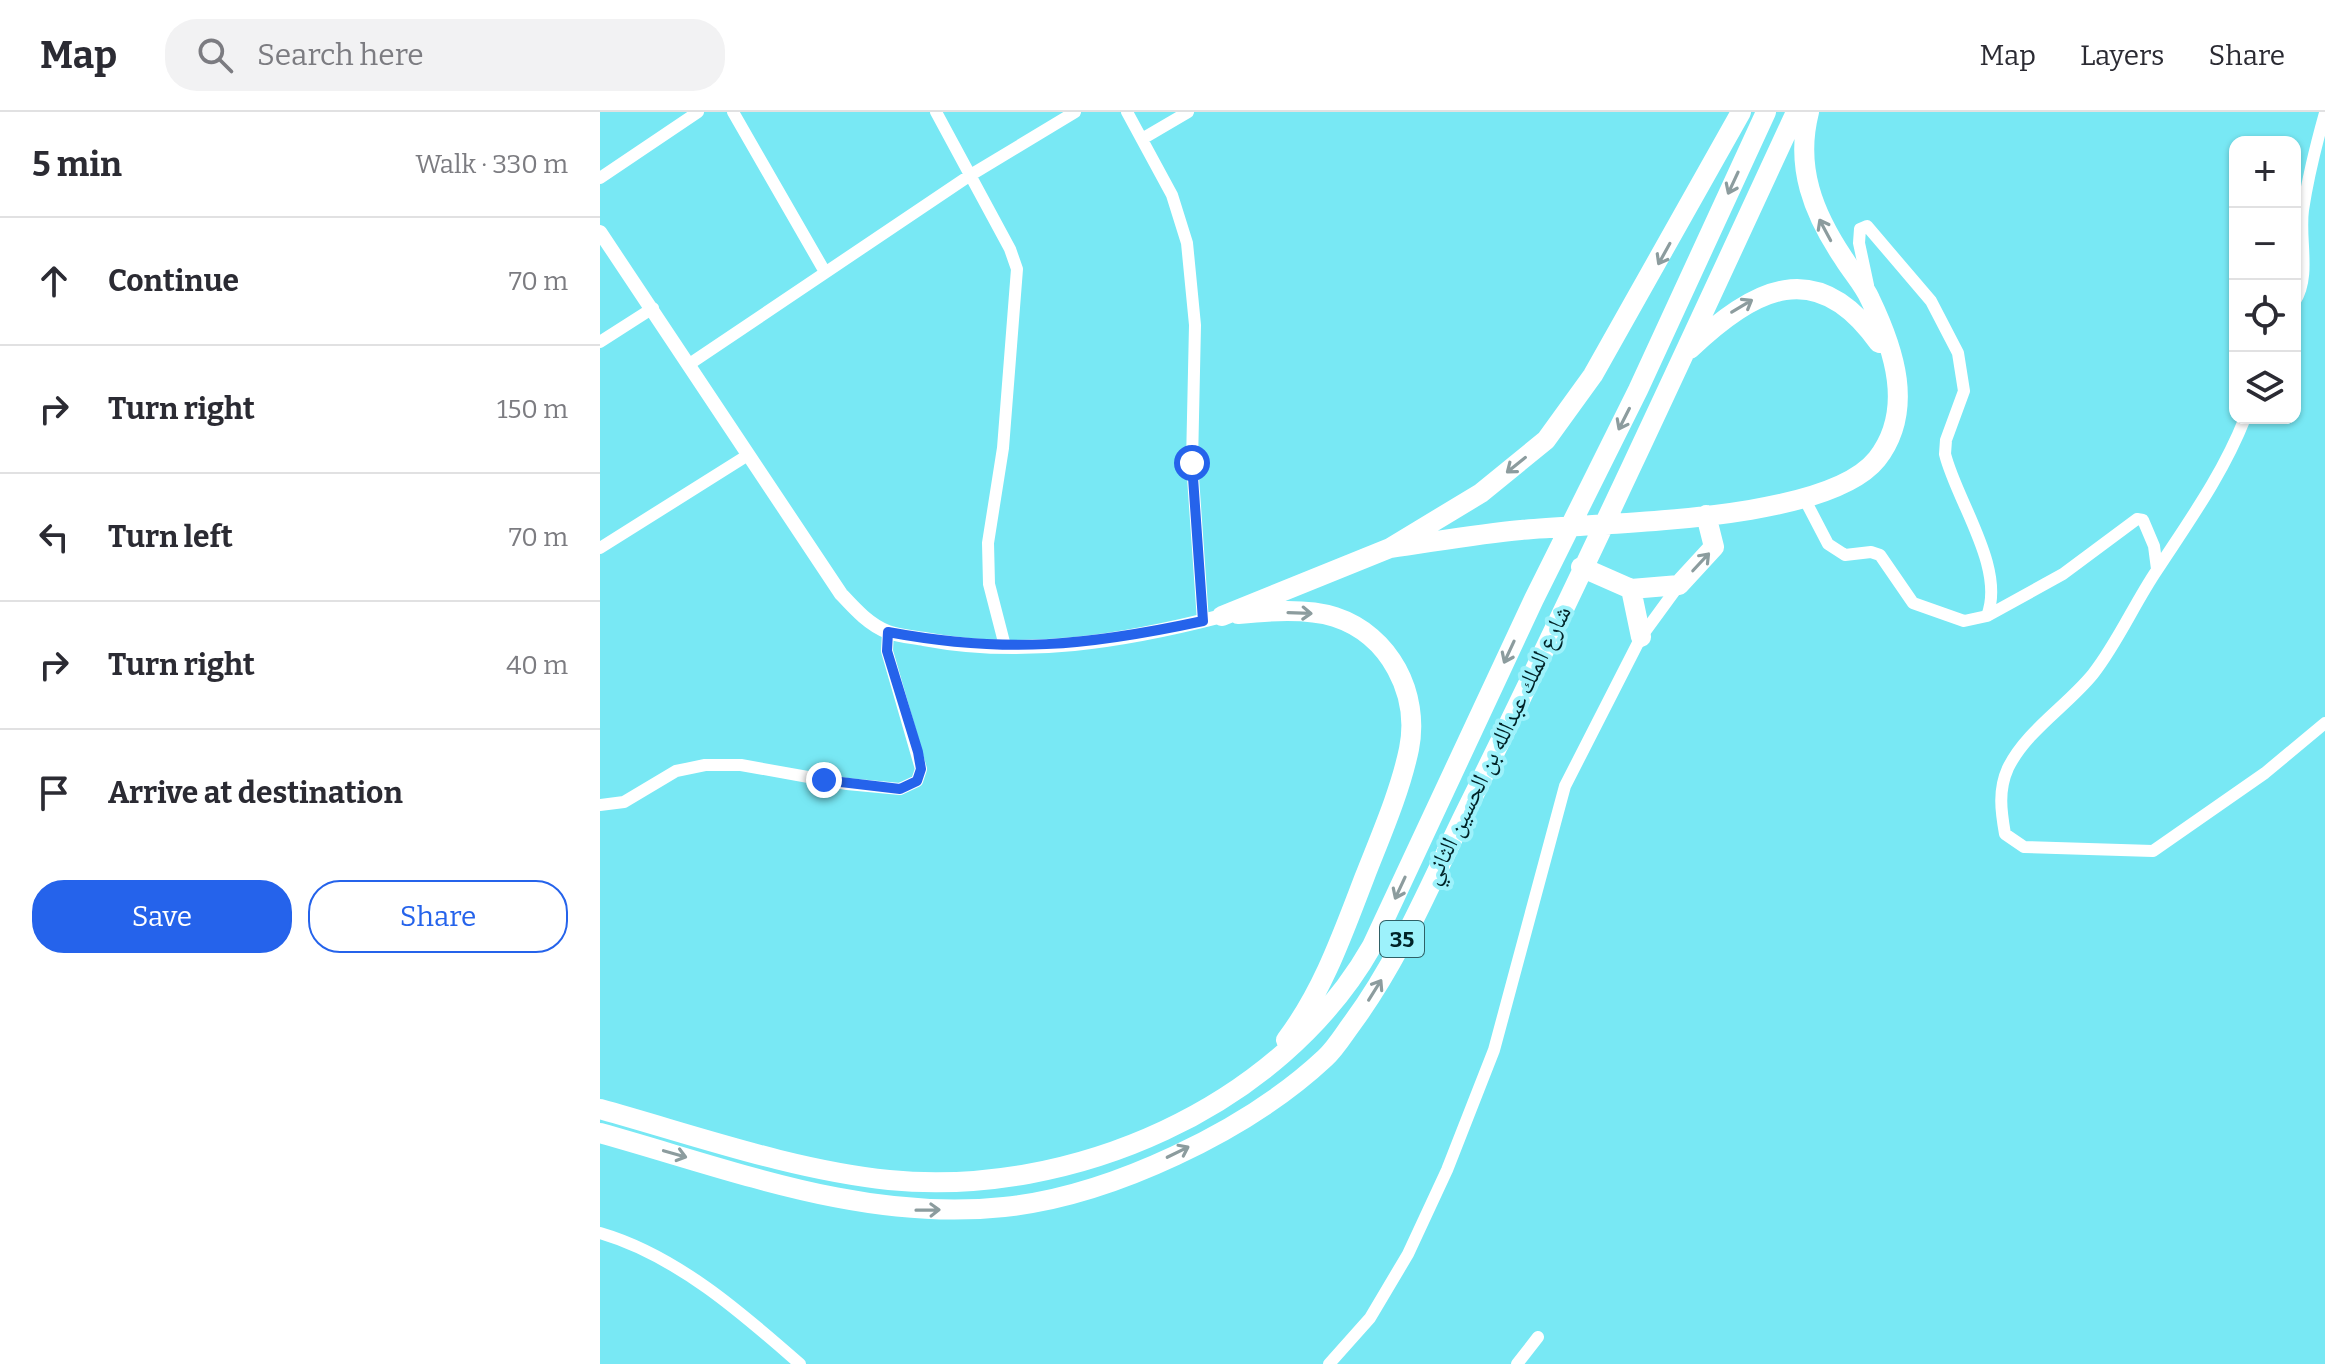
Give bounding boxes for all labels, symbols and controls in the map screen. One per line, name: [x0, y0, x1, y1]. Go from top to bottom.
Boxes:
search box: [165, 19, 725, 91]
text: Map: [40, 32, 117, 78]
icon: search: [193, 33, 237, 77]
text: Search here: [257, 37, 424, 73]
text: Map: [1979, 39, 2036, 72]
text: Layers: [2080, 39, 2164, 72]
text: Share: [2208, 39, 2285, 72]
map controls: [2229, 136, 2301, 424]
button: +: [2229, 136, 2301, 208]
text: 5 min: [32, 144, 122, 185]
text: Walk · 330 m: [415, 149, 568, 180]
one-way arrow: [1725, 170, 1740, 195]
button: −: [2229, 208, 2301, 280]
one-way arrow: [1817, 218, 1833, 242]
one-way arrow: [1655, 242, 1671, 265]
icon: ahead: [32, 259, 76, 303]
text: Continue: [108, 263, 239, 299]
text: 70 m: [509, 266, 568, 297]
button: locate: [2229, 280, 2301, 352]
one-way arrow: [1730, 297, 1753, 313]
button: layers: [2229, 352, 2301, 424]
icon: right: [32, 387, 76, 431]
text: Turn right: [108, 391, 255, 427]
text: 150 m: [497, 394, 568, 425]
one-way arrow: [1616, 406, 1631, 430]
route start: [1174, 445, 1210, 481]
one-way arrow: [1505, 456, 1526, 474]
icon: left: [32, 515, 76, 559]
text: Turn left: [108, 519, 233, 555]
text: 70 m: [509, 522, 568, 553]
one-way arrow: [1691, 553, 1709, 573]
street label: شارع الملك عبدالله بن الحسين الثاني: [1417, 601, 1581, 891]
one-way arrow: [1286, 606, 1313, 621]
one-way arrow: [1501, 639, 1516, 664]
icon: right: [32, 643, 76, 687]
text: Turn right: [108, 647, 255, 683]
text: 40 m: [506, 650, 568, 681]
route end: [806, 762, 842, 798]
icon: arrive: [32, 771, 76, 815]
text: Arrive at destination: [108, 775, 403, 811]
one-way arrow: [1392, 876, 1407, 900]
button: Save: [32, 880, 292, 953]
button: Share: [308, 880, 568, 953]
road number: 35: [1380, 921, 1424, 957]
one-way arrow: [1368, 979, 1384, 1002]
one-way arrow: [1166, 1144, 1190, 1159]
one-way arrow: [662, 1147, 688, 1162]
one-way arrow: [914, 1202, 941, 1218]

